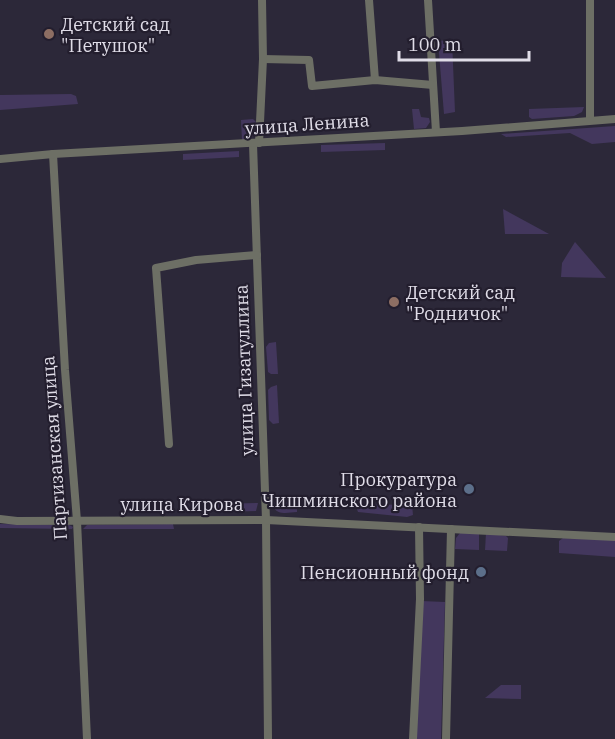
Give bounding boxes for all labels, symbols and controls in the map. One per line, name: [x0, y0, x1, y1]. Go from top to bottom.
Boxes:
place label: Детский сад "Петушок": [61, 13, 170, 57]
scale bar: [399, 24, 530, 62]
marker: Детский сад "Петушок": [42, 27, 56, 41]
text: 100 m: [408, 33, 462, 56]
street label: улица Ленина: [244, 108, 370, 140]
place label: Детский сад "Родничок": [406, 281, 515, 325]
street label: улица Гизатуллина: [230, 284, 258, 456]
marker: Детский сад "Родничок": [387, 295, 401, 309]
street label: Партизанская улица: [36, 355, 72, 541]
place label: Прокуратура Чишминского района: [262, 468, 457, 512]
marker: Прокуратура Чишминского района: [462, 482, 476, 496]
street label: улица Кирова: [120, 493, 244, 516]
place label: Пенсионный фонд: [301, 561, 469, 584]
marker: Пенсионный фонд: [474, 565, 488, 579]

